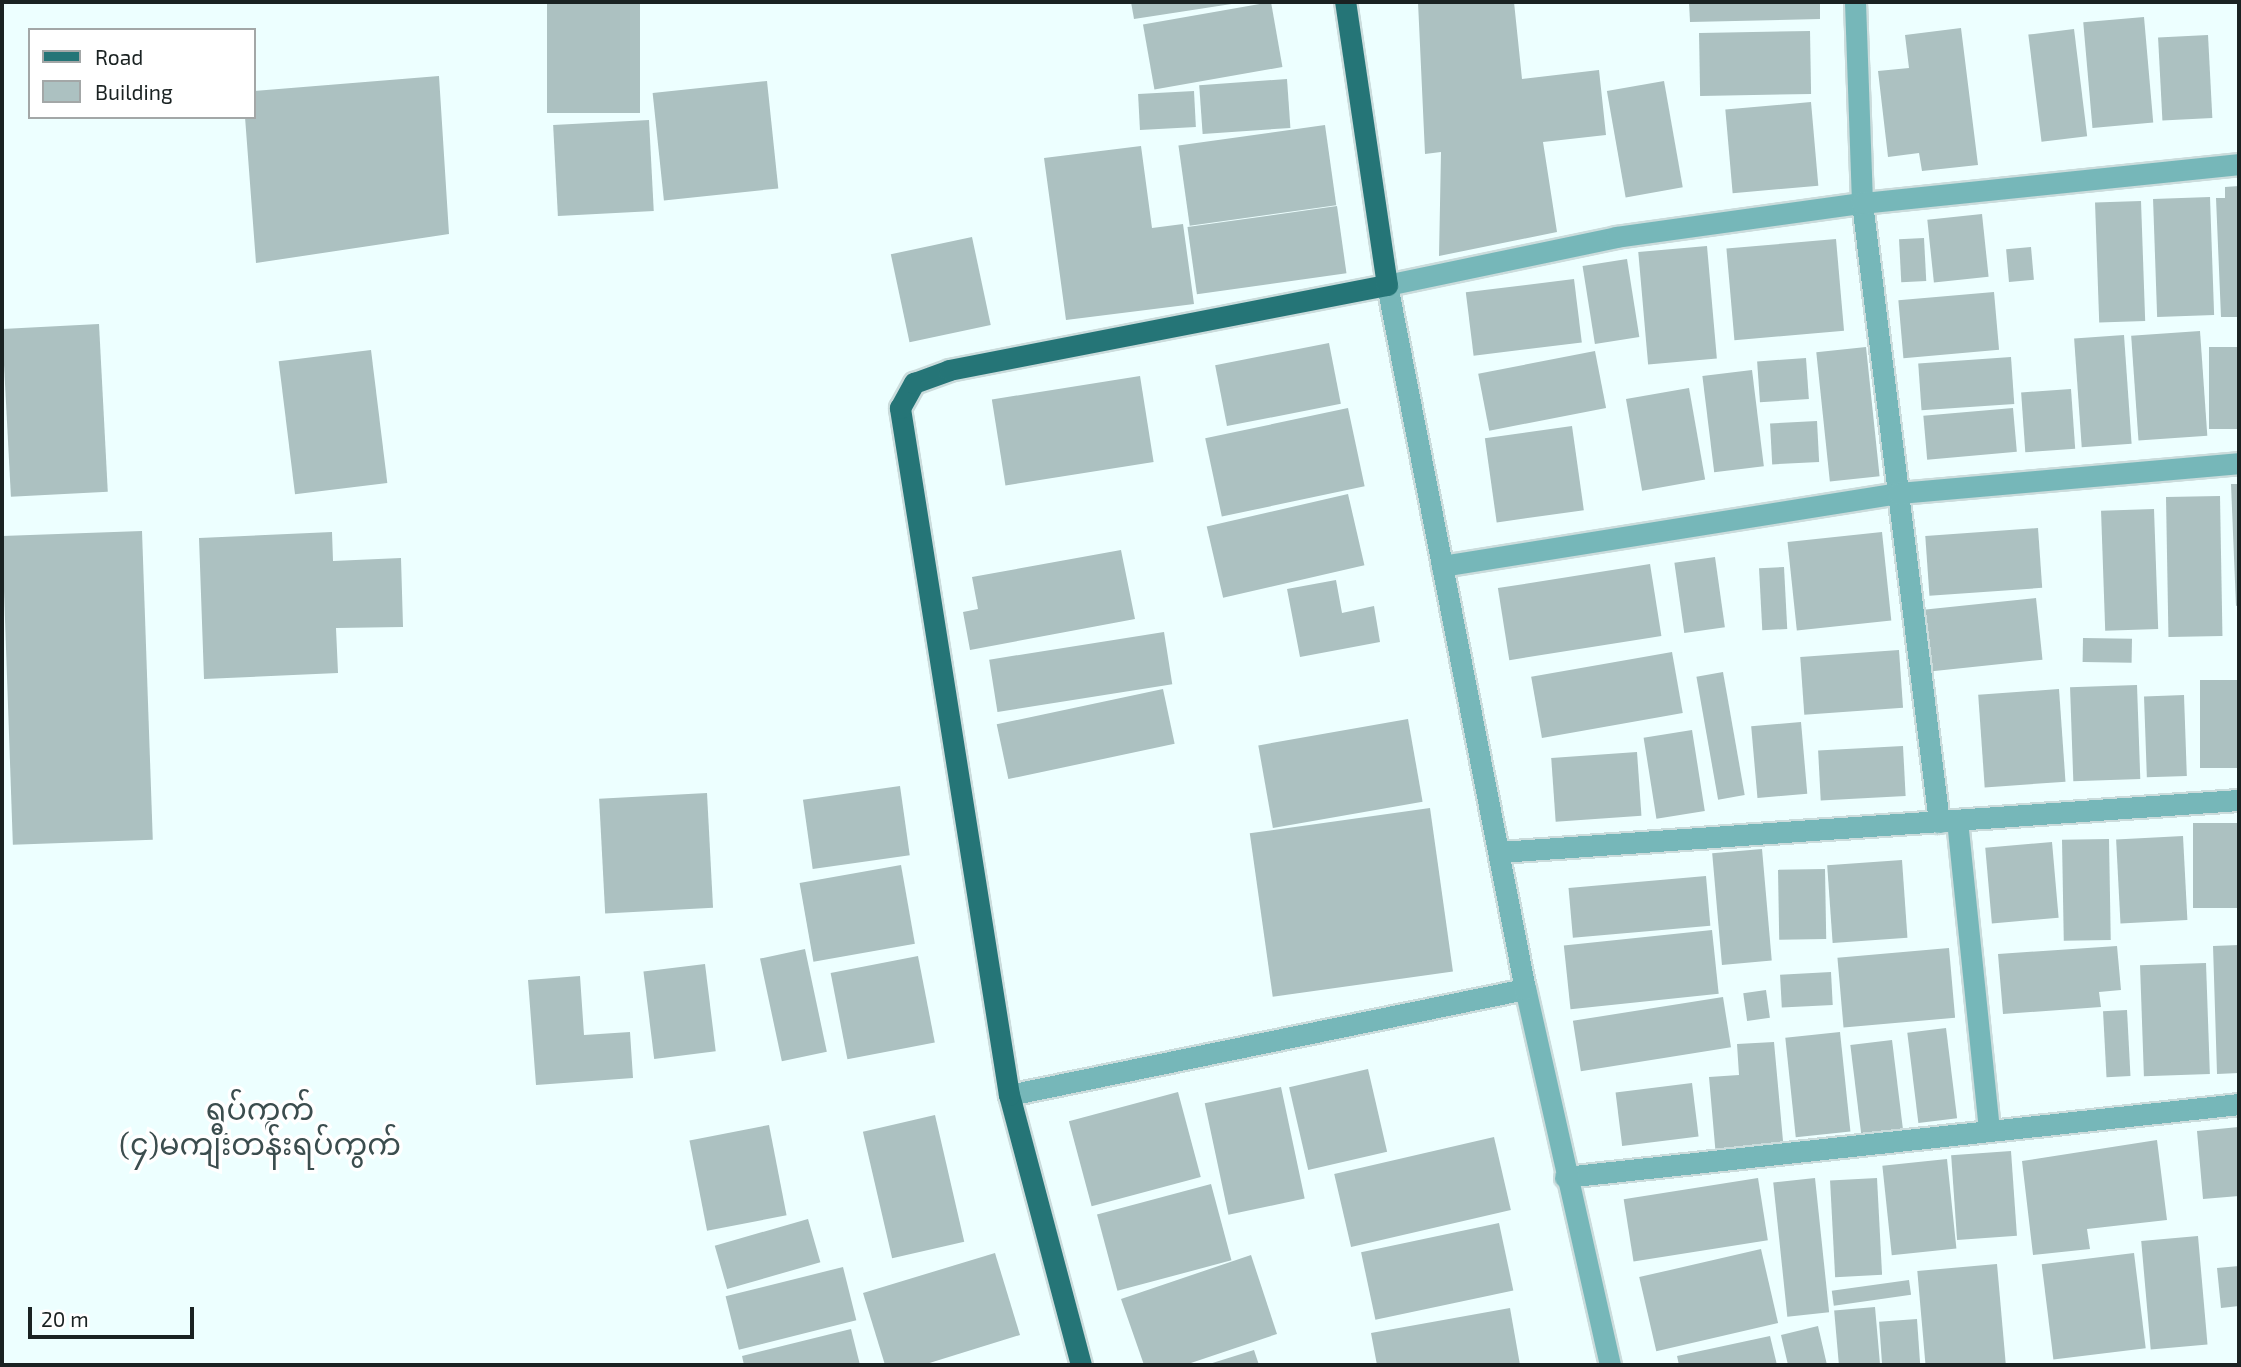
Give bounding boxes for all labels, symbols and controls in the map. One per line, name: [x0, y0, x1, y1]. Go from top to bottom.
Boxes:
legend: [28, 28, 256, 119]
text: Road: [95, 44, 143, 69]
text: Building: [95, 79, 173, 104]
district label: ရပ်ကွက် (၄)မကျီးတန်းရပ်ကွက်: [119, 1090, 401, 1160]
scale bar: [32, 1294, 198, 1338]
text: 20 m: [41, 1306, 89, 1331]

